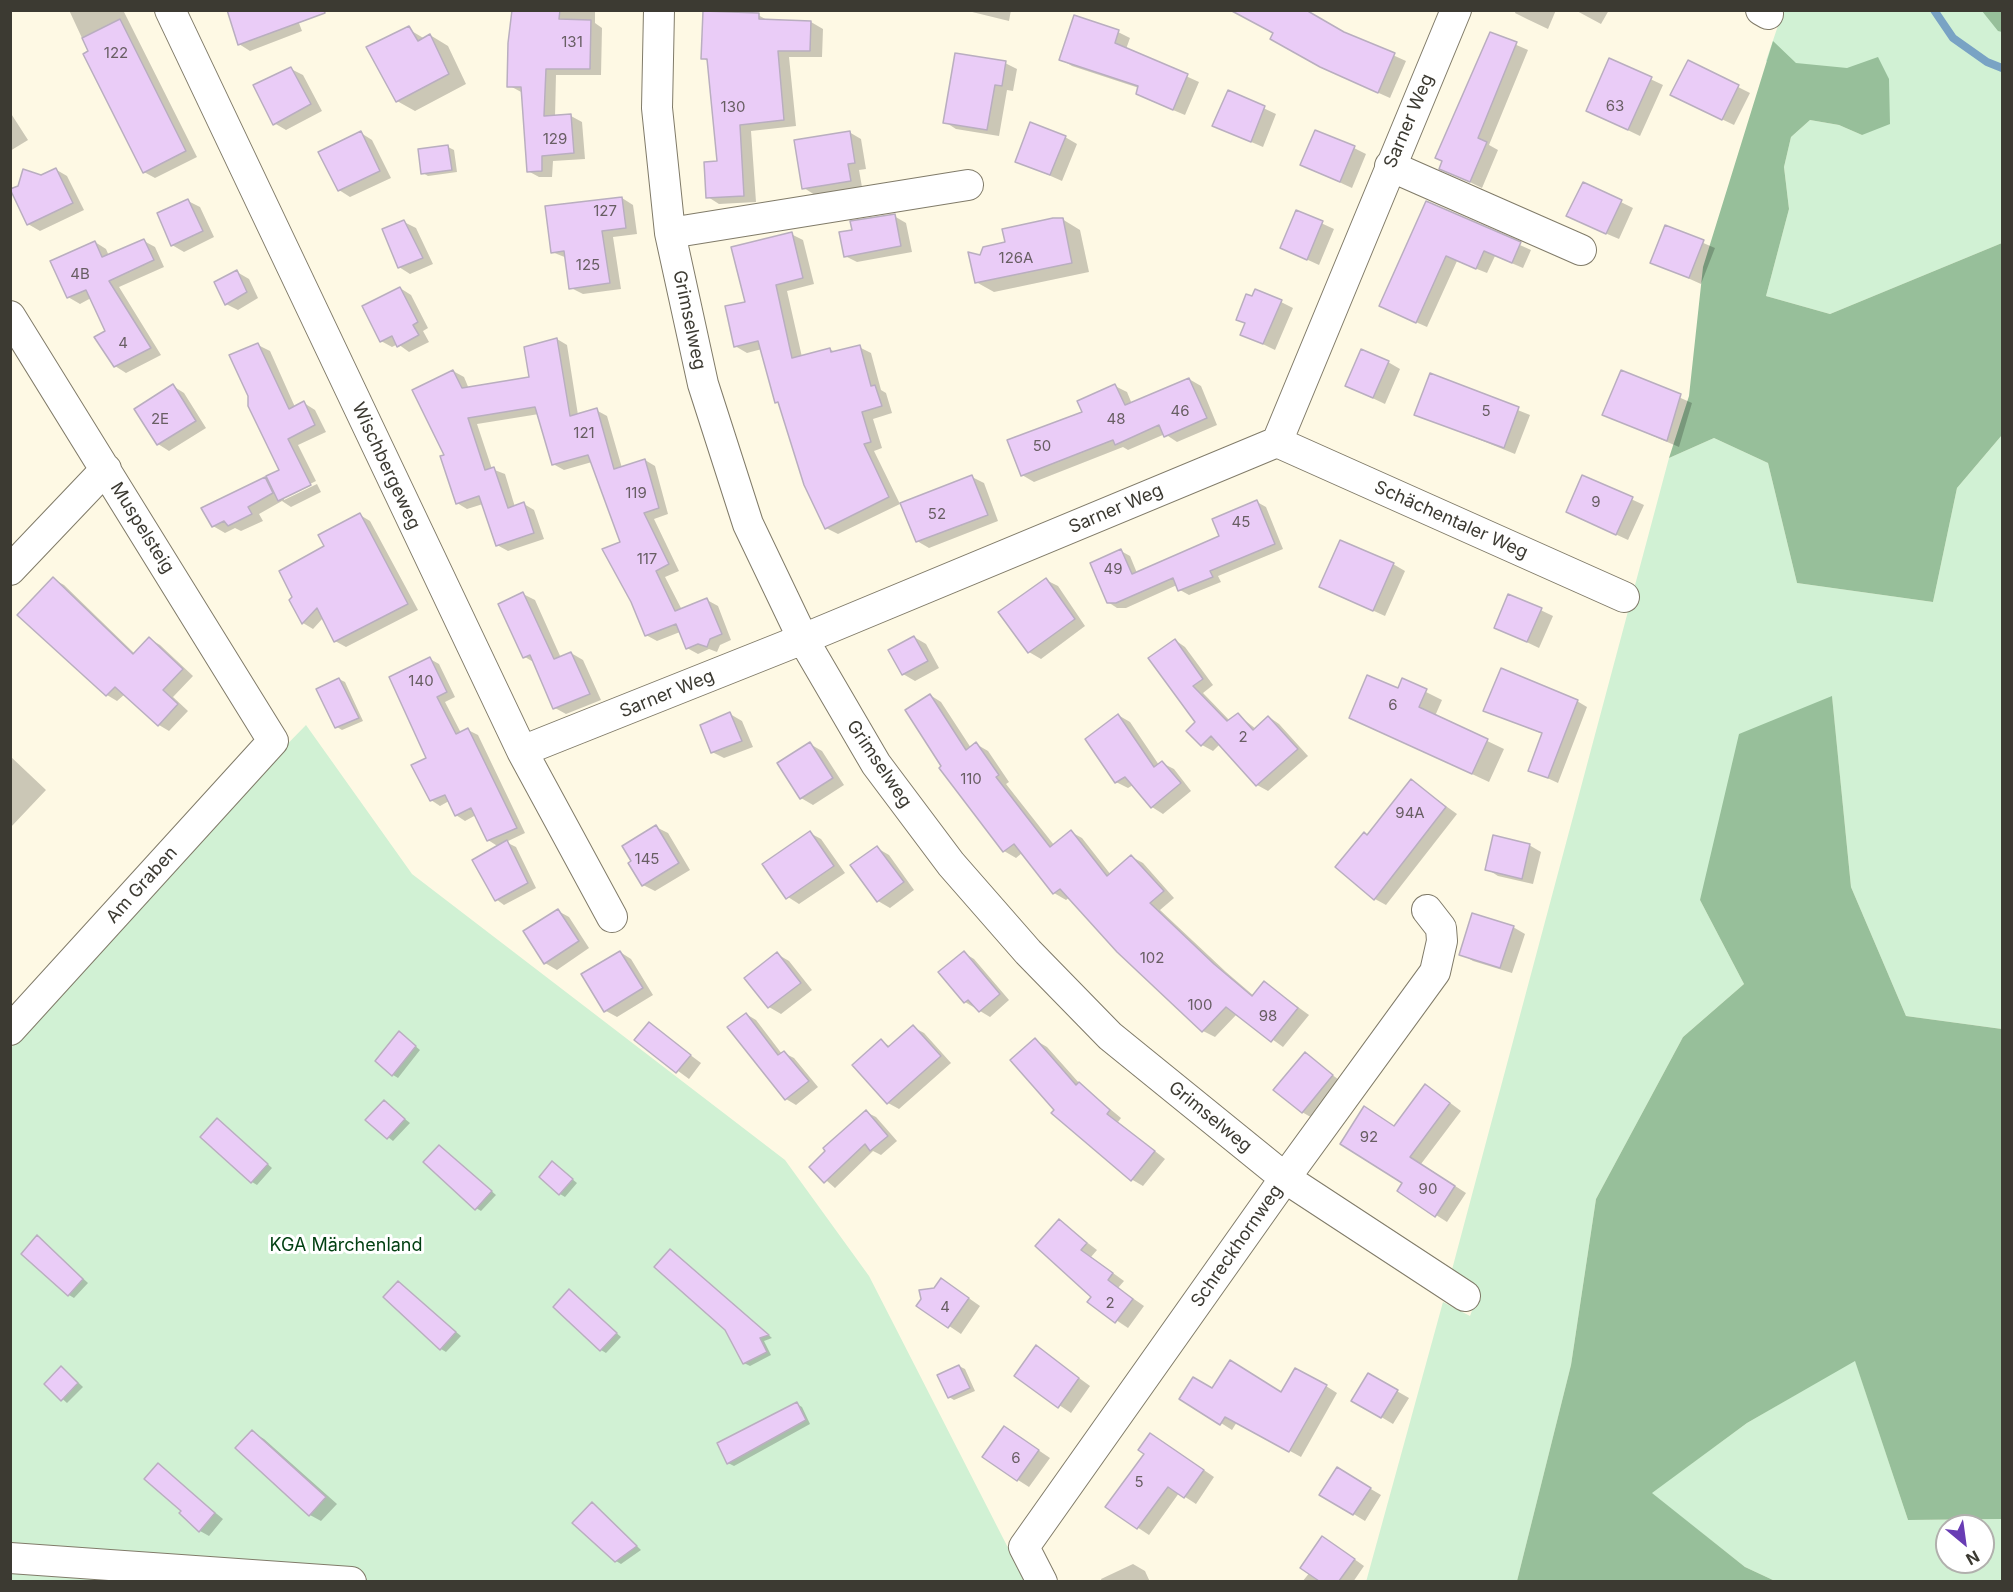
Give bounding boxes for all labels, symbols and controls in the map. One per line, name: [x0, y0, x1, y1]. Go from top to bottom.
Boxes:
house number: 131: [561, 33, 583, 51]
house number: 122: [104, 44, 128, 62]
street label: Sarner Weg: [1380, 71, 1438, 171]
house number: 63: [1606, 97, 1624, 115]
house number: 130: [721, 98, 745, 116]
house number: 129: [543, 130, 567, 148]
house number: 127: [593, 202, 617, 220]
house number: 126A: [999, 249, 1033, 267]
house number: 125: [576, 256, 600, 274]
house number: 4B: [70, 265, 90, 283]
street label: Grimselweg: [668, 268, 710, 372]
house number: 4: [118, 334, 128, 352]
street label: Wischbergeweg: [347, 399, 425, 533]
house number: 46: [1171, 402, 1189, 420]
house number: 5: [1481, 402, 1491, 420]
house number: 2E: [151, 410, 169, 428]
house number: 48: [1107, 410, 1125, 428]
house number: 121: [573, 424, 595, 442]
house number: 50: [1033, 437, 1051, 455]
street label: Schächentaler Weg: [1371, 476, 1531, 564]
street label: Muspelsteig: [105, 478, 179, 578]
street label: Sarner Weg: [1066, 480, 1166, 538]
house number: 119: [625, 484, 647, 502]
house number: 9: [1591, 493, 1601, 511]
house number: 52: [928, 505, 946, 523]
house number: 45: [1232, 513, 1250, 531]
house number: 117: [637, 550, 657, 568]
house number: 49: [1104, 560, 1122, 578]
street label: Sarner Weg: [617, 665, 717, 723]
house number: 140: [408, 672, 434, 690]
house number: 6: [1388, 696, 1398, 714]
street label: Grimselweg: [842, 716, 916, 812]
house number: 2: [1238, 728, 1248, 746]
house number: 110: [960, 770, 982, 788]
house number: 94A: [1395, 804, 1425, 822]
street label: Am Graben: [102, 842, 182, 928]
house number: 145: [635, 850, 659, 868]
house number: 102: [1140, 949, 1164, 967]
house number: 100: [1187, 996, 1213, 1014]
house number: 98: [1259, 1007, 1277, 1025]
street label: Grimselweg: [1164, 1077, 1256, 1157]
house number: 92: [1360, 1128, 1378, 1146]
house number: 90: [1419, 1180, 1437, 1198]
street label: Schreckhornweg: [1187, 1181, 1287, 1311]
park label: KGA Märchenland: [269, 1235, 423, 1257]
house number: 2: [1105, 1294, 1115, 1312]
house number: 4: [940, 1298, 950, 1316]
house number: 6: [1011, 1449, 1021, 1467]
house number: 5: [1134, 1473, 1144, 1491]
north arrow: [1935, 1514, 1995, 1574]
text: N: [1963, 1546, 1983, 1570]

